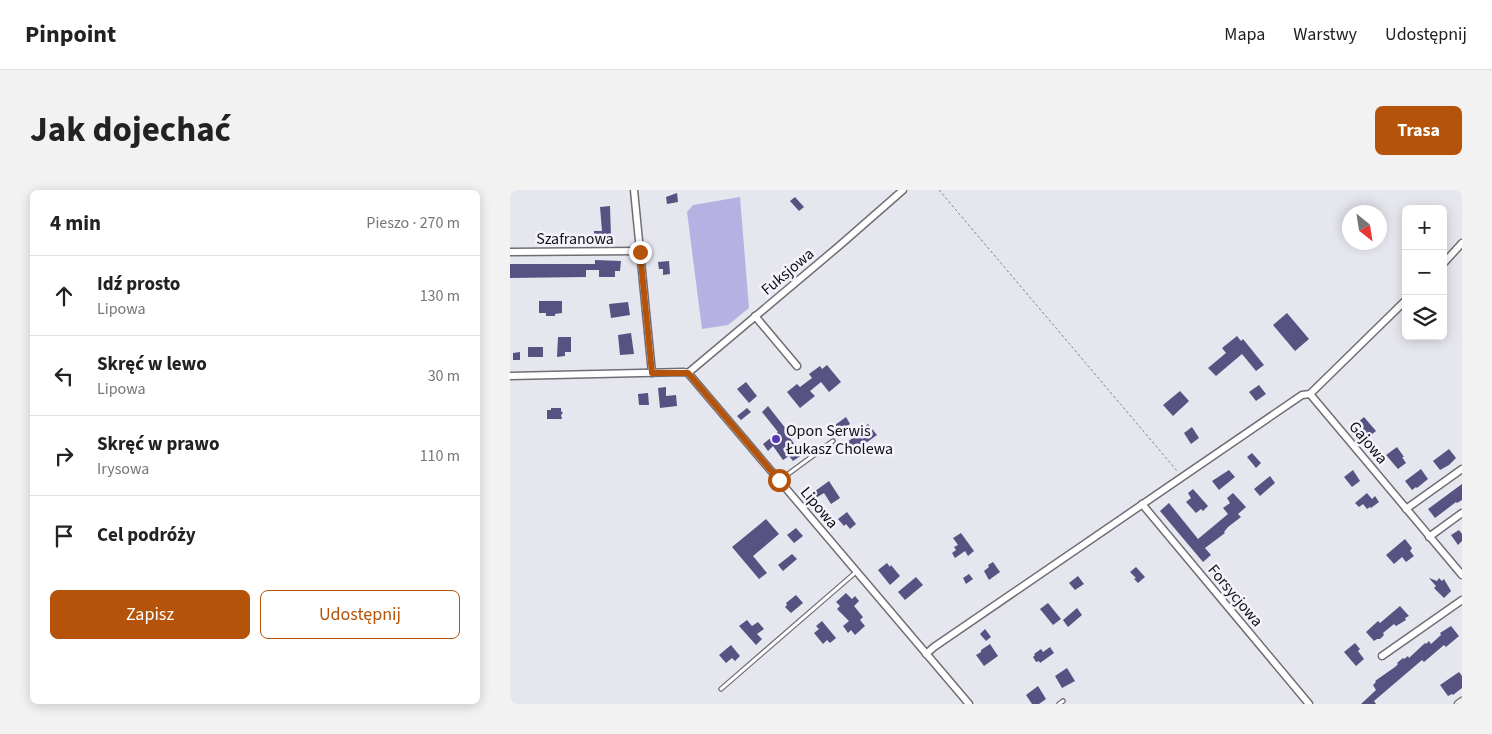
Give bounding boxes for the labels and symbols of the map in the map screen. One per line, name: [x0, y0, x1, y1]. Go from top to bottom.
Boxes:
north arrow: [1342, 205, 1387, 250]
street label: Szafranowa: [536, 228, 614, 250]
route end: [629, 241, 652, 264]
street label: Fuksjowa: [756, 243, 819, 300]
street label: Gajowa: [1344, 416, 1393, 469]
place label: Opon Serwis Łukasz Cholewa: [785, 420, 893, 460]
marker: Opon Serwis Łukasz Cholewa: [770, 433, 782, 445]
route start: [768, 469, 791, 492]
street label: Lipowa: [795, 482, 843, 533]
street label: Forsycjowa: [1203, 560, 1268, 632]

